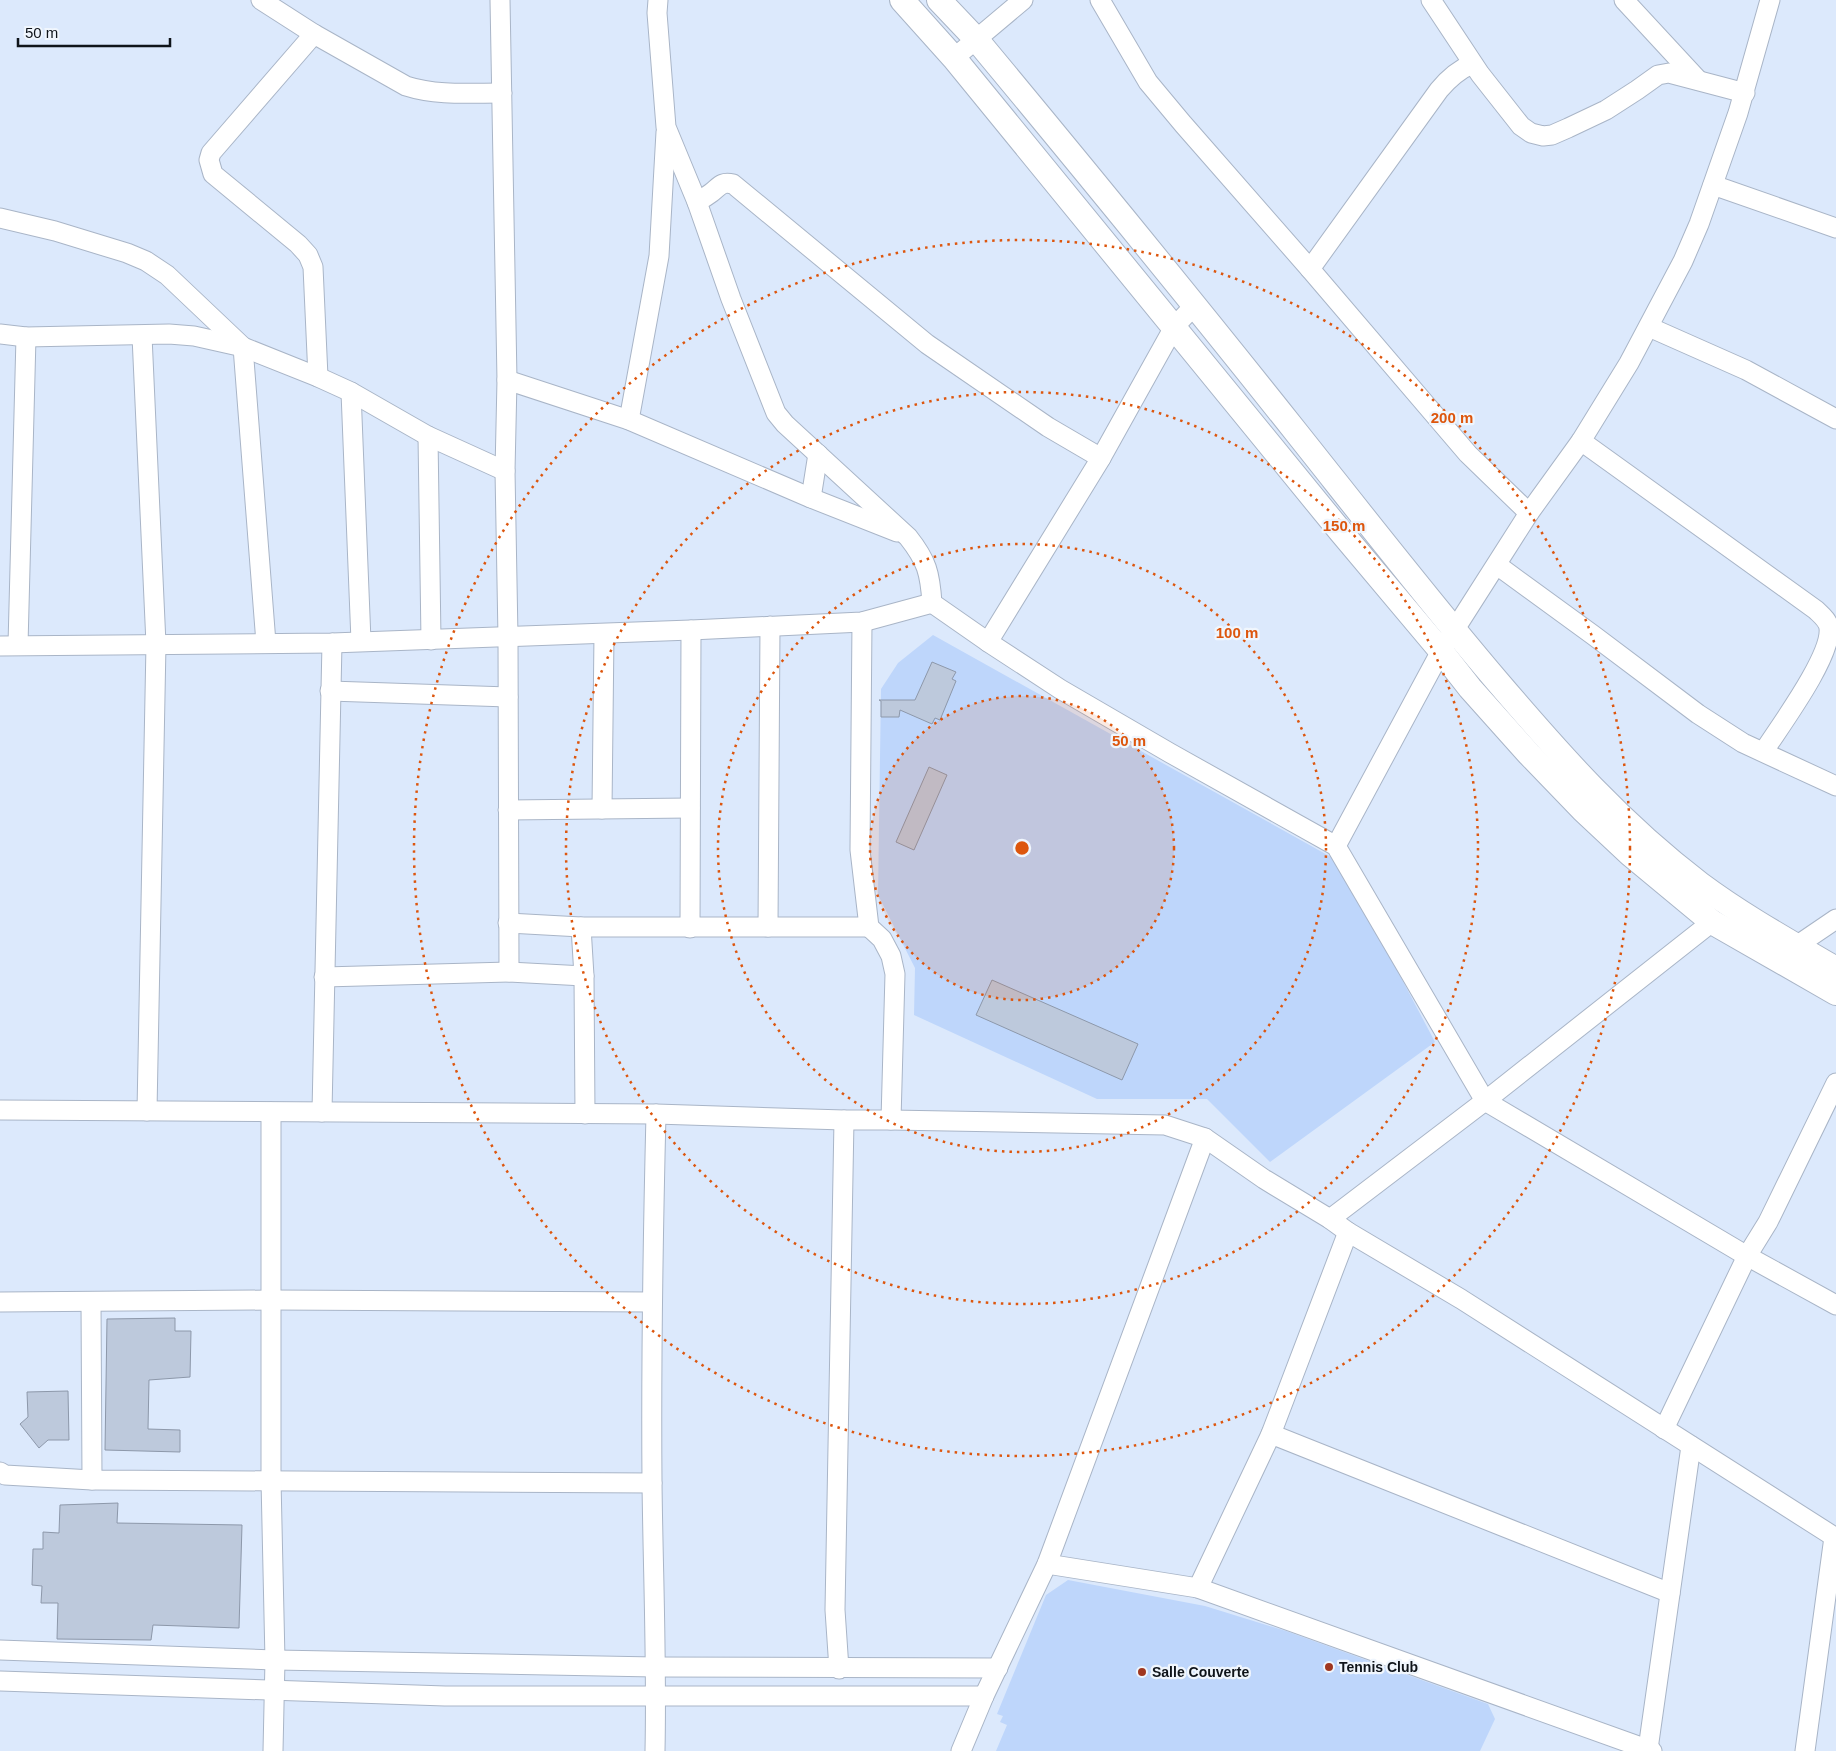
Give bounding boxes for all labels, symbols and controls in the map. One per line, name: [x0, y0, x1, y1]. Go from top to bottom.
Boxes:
scale bar: [18, 15, 170, 47]
text: 50 m: [25, 24, 58, 41]
text: 200 m: [1431, 409, 1473, 426]
text: 150 m: [1323, 517, 1365, 534]
text: 100 m: [1216, 624, 1258, 641]
text: 50 m: [1112, 732, 1146, 749]
centre of rings: [1013, 839, 1031, 857]
place label: Tennis Club: [1339, 1659, 1418, 1675]
marker: Tennis Club: [1323, 1661, 1335, 1673]
place label: Salle Couverte: [1152, 1664, 1249, 1680]
marker: Salle Couverte: [1136, 1666, 1148, 1678]

